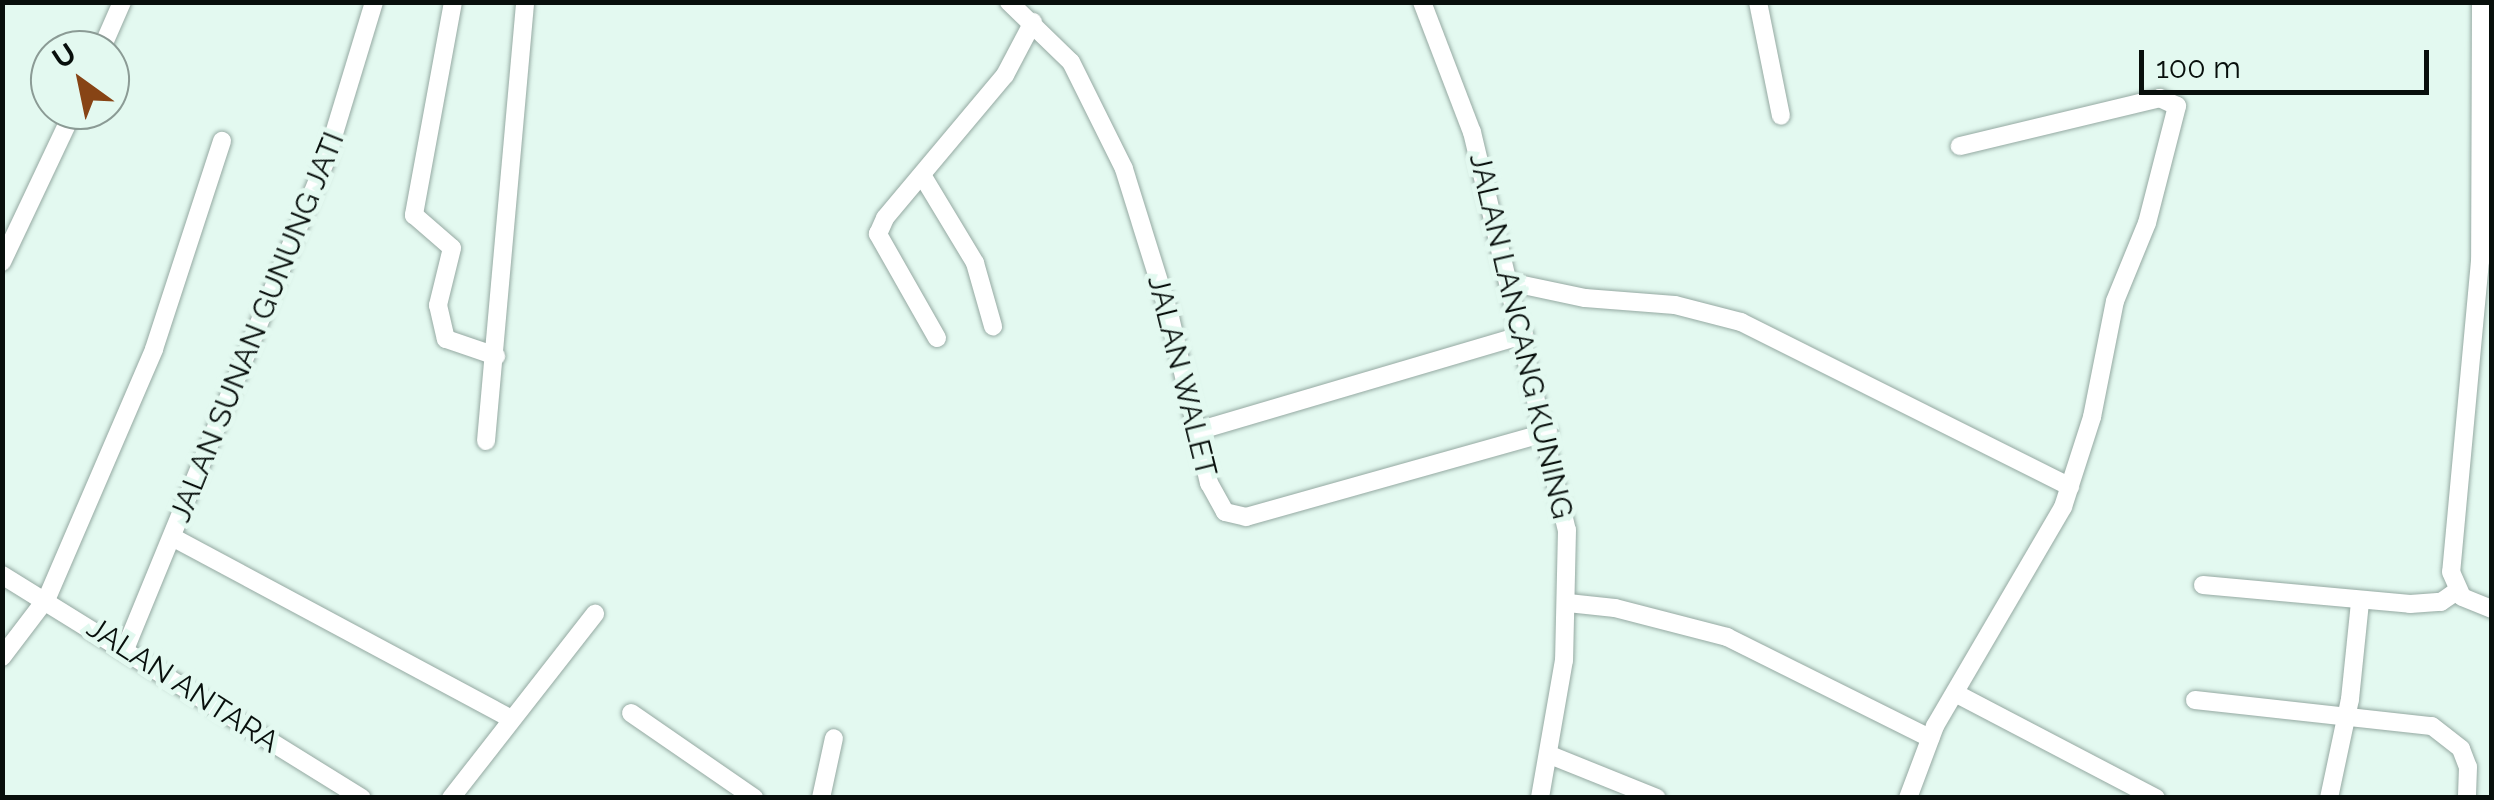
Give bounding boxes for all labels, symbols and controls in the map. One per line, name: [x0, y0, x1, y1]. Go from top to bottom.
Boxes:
north arrow: [30, 30, 130, 130]
scale bar: [2144, 30, 2434, 92]
text: U: [47, 37, 82, 76]
text: 100 m: [2156, 50, 2241, 85]
street label: JALAN SUNAN GUNUNG JATI: [162, 126, 352, 528]
street label: JALAN LANCANG KUNING: [1461, 150, 1581, 522]
street label: JALAN WALET: [1140, 271, 1224, 481]
street label: JALAN ANTARA: [80, 609, 286, 761]

